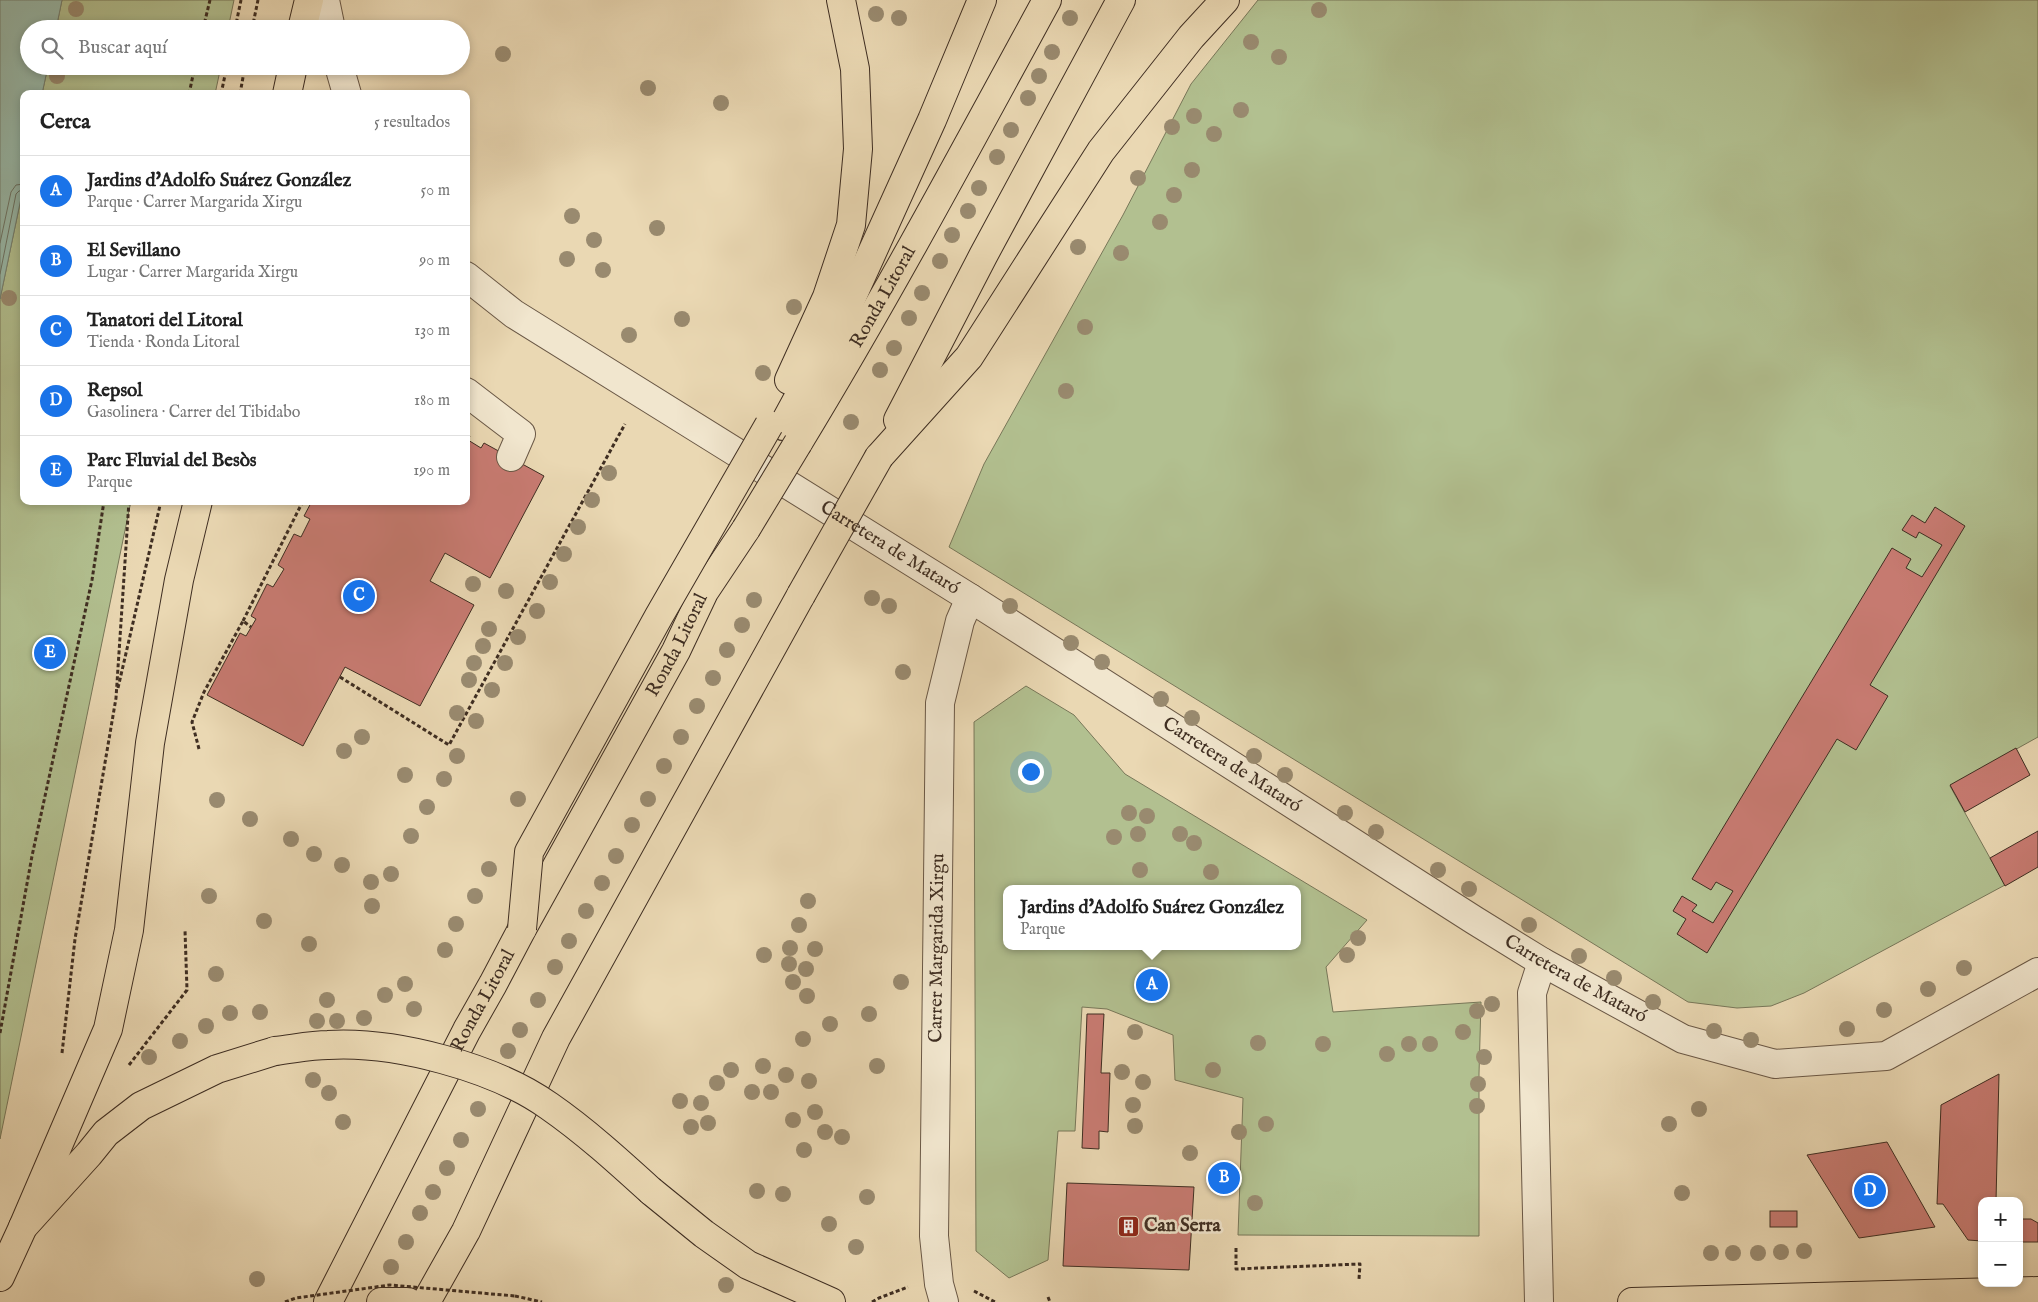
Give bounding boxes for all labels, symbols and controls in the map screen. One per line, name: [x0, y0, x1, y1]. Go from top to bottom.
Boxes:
search box: [20, 20, 470, 75]
icon: search: [38, 34, 66, 62]
text: Buscar aquí: [78, 36, 167, 60]
text: Cerca: [40, 109, 90, 136]
text: 5 resultados: [374, 113, 450, 133]
text: Jardins d'Adolfo Suárez González: [87, 169, 351, 193]
text: A: [51, 181, 61, 201]
text: 50 m: [421, 181, 450, 201]
text: Parque · Carrer Margarida Xirgu: [87, 193, 302, 213]
text: El Sevillano: [87, 239, 181, 263]
street label: Ronda Litoral: [845, 242, 922, 352]
text: B: [51, 251, 61, 271]
text: 90 m: [419, 251, 450, 271]
text: Lugar · Carrer Margarida Xirgu: [87, 263, 298, 283]
text: Tanatori del Litoral: [87, 309, 243, 333]
text: C: [50, 321, 62, 341]
text: 130 m: [414, 321, 450, 341]
text: Tienda · Ronda Litoral: [87, 333, 240, 353]
text: Repsol: [87, 379, 142, 403]
text: D: [50, 391, 62, 411]
text: 180 m: [414, 391, 450, 411]
text: Gasolinera · Carrer del Tibidabo: [87, 403, 300, 423]
text: Parc Fluvial del Besòs: [87, 449, 257, 473]
text: E: [50, 461, 62, 481]
text: 190 m: [413, 461, 450, 481]
text: Parque: [87, 473, 133, 493]
street label: Carretera de Mataró: [815, 496, 964, 601]
pin: C: [343, 577, 375, 615]
street label: Ronda Litoral: [641, 589, 714, 701]
pin: E: [34, 634, 66, 672]
street label: Carretera de Mataró: [1158, 712, 1306, 818]
your location: [1018, 759, 1044, 785]
street label: Carrer Margarida Xirgu: [924, 853, 950, 1043]
popup: [1003, 885, 1301, 950]
text: Jardins d'Adolfo Suárez González: [1020, 896, 1284, 920]
text: Parque: [1020, 920, 1065, 940]
street label: Carretera de Mataró: [1499, 929, 1651, 1029]
street label: Ronda Litoral: [446, 945, 521, 1056]
pin: A: [1136, 966, 1168, 1004]
pin: B: [1208, 1159, 1240, 1197]
pin: D: [1854, 1172, 1886, 1210]
map controls: [1978, 1197, 2023, 1287]
button: +: [1978, 1197, 2023, 1242]
building icon: Can Serra: [1116, 1214, 1140, 1238]
place label: Can Serra: [1144, 1214, 1221, 1238]
button: −: [1978, 1242, 2023, 1287]

